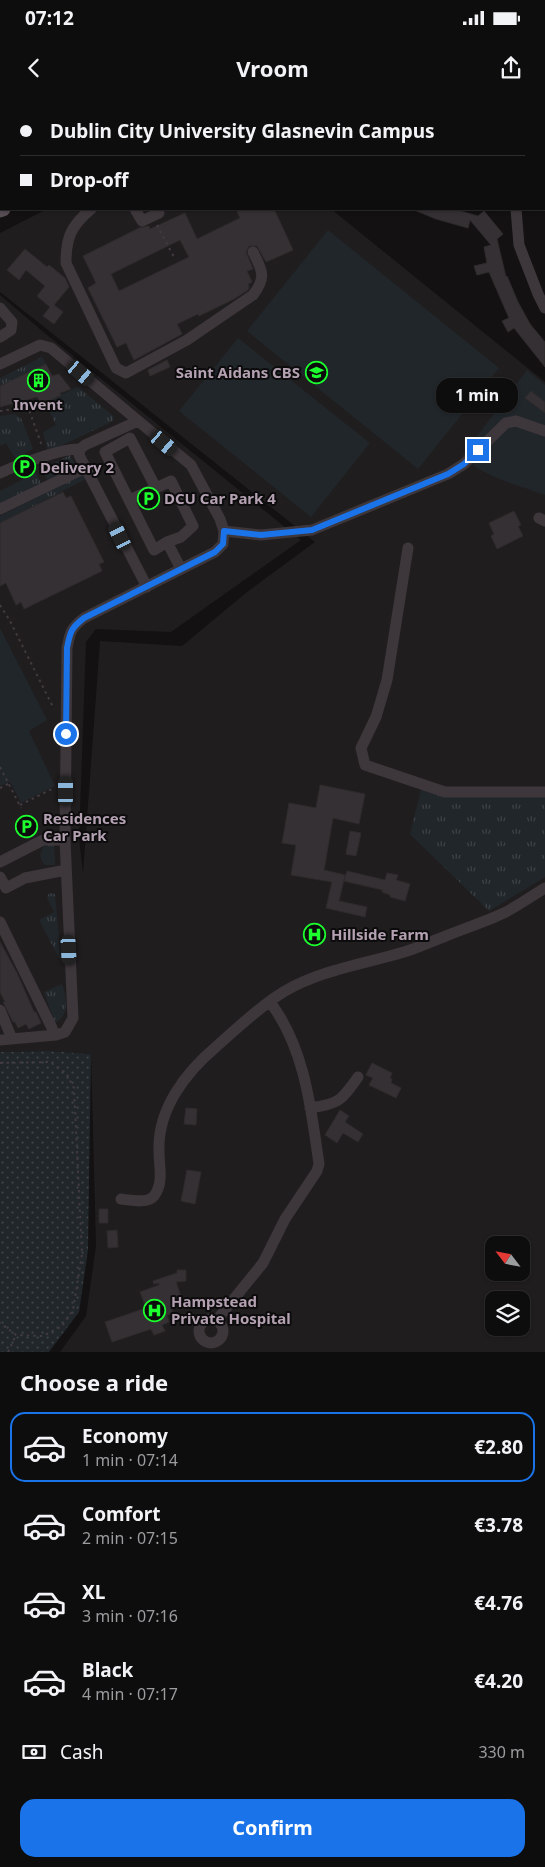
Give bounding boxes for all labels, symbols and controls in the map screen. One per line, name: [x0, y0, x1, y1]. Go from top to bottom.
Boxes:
text: 07:12: [25, 5, 74, 31]
text: Vroom: [236, 53, 309, 83]
icon: back: [20, 54, 48, 82]
icon: share: [497, 54, 525, 82]
text: Dublin City University Glasnevin Campus: [50, 118, 435, 144]
text: Drop-off: [50, 167, 129, 193]
car: [64, 358, 97, 388]
school or university icon: Saint Aidans CBS: [304, 360, 328, 384]
place label: Saint Aidans CBS: [176, 362, 300, 382]
building icon: Invent: [26, 369, 50, 393]
callout: 1 min: [437, 378, 519, 412]
text: 1 min: [455, 384, 499, 406]
place label: Invent: [13, 394, 63, 414]
car: [147, 428, 180, 458]
route end: [467, 439, 489, 461]
parking icon: Delivery 2: [12, 455, 36, 479]
place label: Delivery 2: [40, 457, 115, 477]
parking icon: DCU Car Park 4: [136, 486, 160, 510]
place label: DCU Car Park 4: [164, 488, 276, 508]
car: [106, 519, 133, 553]
route start: [55, 723, 77, 745]
car: [58, 776, 73, 806]
place label: Residences Car Park: [43, 808, 126, 845]
parking icon: Residences Car Park: [15, 815, 39, 839]
hospital icon: Hillside Farm: [303, 922, 327, 946]
place label: Hillside Farm: [331, 924, 429, 944]
car: [60, 935, 77, 965]
north arrow: [485, 1236, 530, 1281]
map controls: [485, 1236, 530, 1336]
place label: Hampstead Private Hospital: [171, 1291, 291, 1328]
button: layers: [485, 1291, 530, 1336]
hospital icon: Hampstead Private Hospital: [143, 1298, 167, 1322]
text: Choose a ride: [20, 1367, 168, 1397]
text: Economy: [82, 1423, 168, 1449]
icon: car: [22, 1425, 67, 1470]
text: €2.80: [474, 1434, 523, 1460]
text: 1 min · 07:14: [82, 1449, 178, 1471]
text: Comfort: [82, 1501, 161, 1527]
icon: car: [22, 1503, 67, 1548]
text: €3.78: [474, 1512, 523, 1538]
text: 2 min · 07:15: [82, 1527, 178, 1549]
text: XL: [82, 1579, 105, 1605]
icon: car: [22, 1581, 67, 1626]
text: €4.76: [474, 1590, 523, 1616]
text: 3 min · 07:16: [82, 1605, 178, 1627]
text: Black: [82, 1657, 133, 1683]
icon: car: [22, 1659, 67, 1704]
text: €4.20: [474, 1668, 523, 1694]
text: 4 min · 07:17: [82, 1683, 178, 1705]
icon: cash: [20, 1738, 48, 1766]
text: Cash: [60, 1739, 104, 1765]
text: 330 m: [478, 1741, 525, 1763]
button: Confirm: [20, 1799, 525, 1857]

